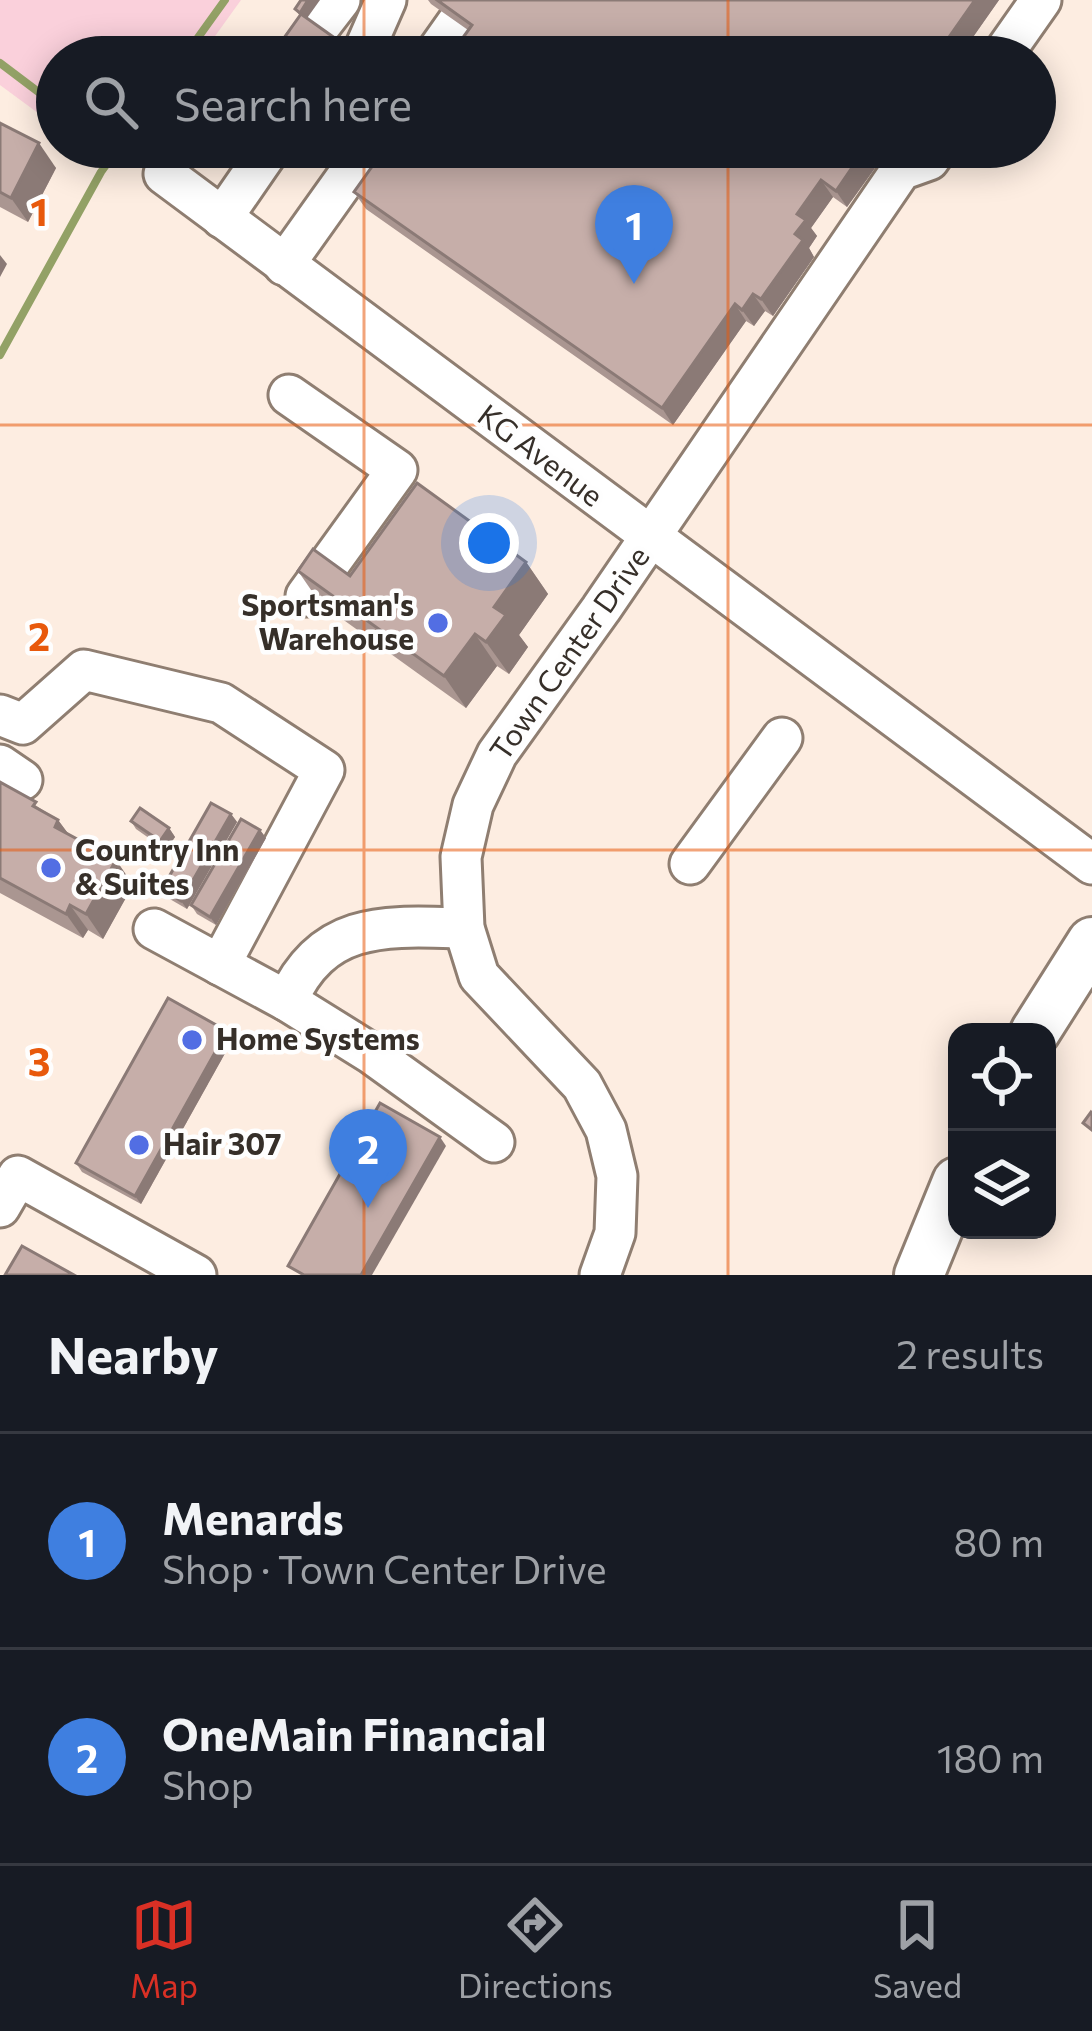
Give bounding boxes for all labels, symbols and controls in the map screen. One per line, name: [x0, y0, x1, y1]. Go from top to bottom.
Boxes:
search box: [36, 36, 1056, 168]
icon: search: [78, 69, 144, 135]
text: Search here: [174, 75, 412, 130]
pin: 1: [595, 185, 673, 284]
text: 1: [30, 186, 48, 234]
street label: KG Avenue: [472, 395, 611, 513]
your location: [459, 513, 519, 573]
street label: Town Center Drive: [480, 538, 656, 767]
place label: Sportsman's Warehouse: [241, 585, 414, 656]
marker: Sportsman's Warehouse: [425, 610, 451, 636]
text: 2: [28, 611, 50, 659]
place label: Country Inn & Suites: [75, 830, 239, 901]
marker: Country Inn & Suites: [38, 855, 64, 881]
place label: Home Systems: [216, 1019, 420, 1056]
map controls: [948, 1023, 1056, 1239]
button: locate: [948, 1023, 1056, 1131]
marker: Home Systems: [179, 1027, 205, 1053]
text: 3: [28, 1036, 50, 1084]
pin: 2: [329, 1109, 407, 1208]
place label: Hair 307: [163, 1124, 281, 1161]
button: layers: [948, 1131, 1056, 1239]
marker: Hair 307: [126, 1132, 152, 1158]
text: Nearby: [48, 1322, 218, 1385]
text: 2 results: [896, 1329, 1044, 1377]
text: Menards: [162, 1489, 344, 1544]
text: 1: [78, 1517, 96, 1565]
text: 80 m: [953, 1517, 1044, 1565]
text: Shop · Town Center Drive: [162, 1544, 607, 1592]
text: OneMain Financial: [162, 1705, 547, 1760]
text: 2: [76, 1733, 98, 1781]
text: 180 m: [937, 1733, 1044, 1781]
text: Shop: [162, 1760, 254, 1808]
tab: Map: [130, 1892, 198, 2005]
tab: Directions: [458, 1892, 613, 2005]
tab: Saved: [873, 1892, 962, 2005]

